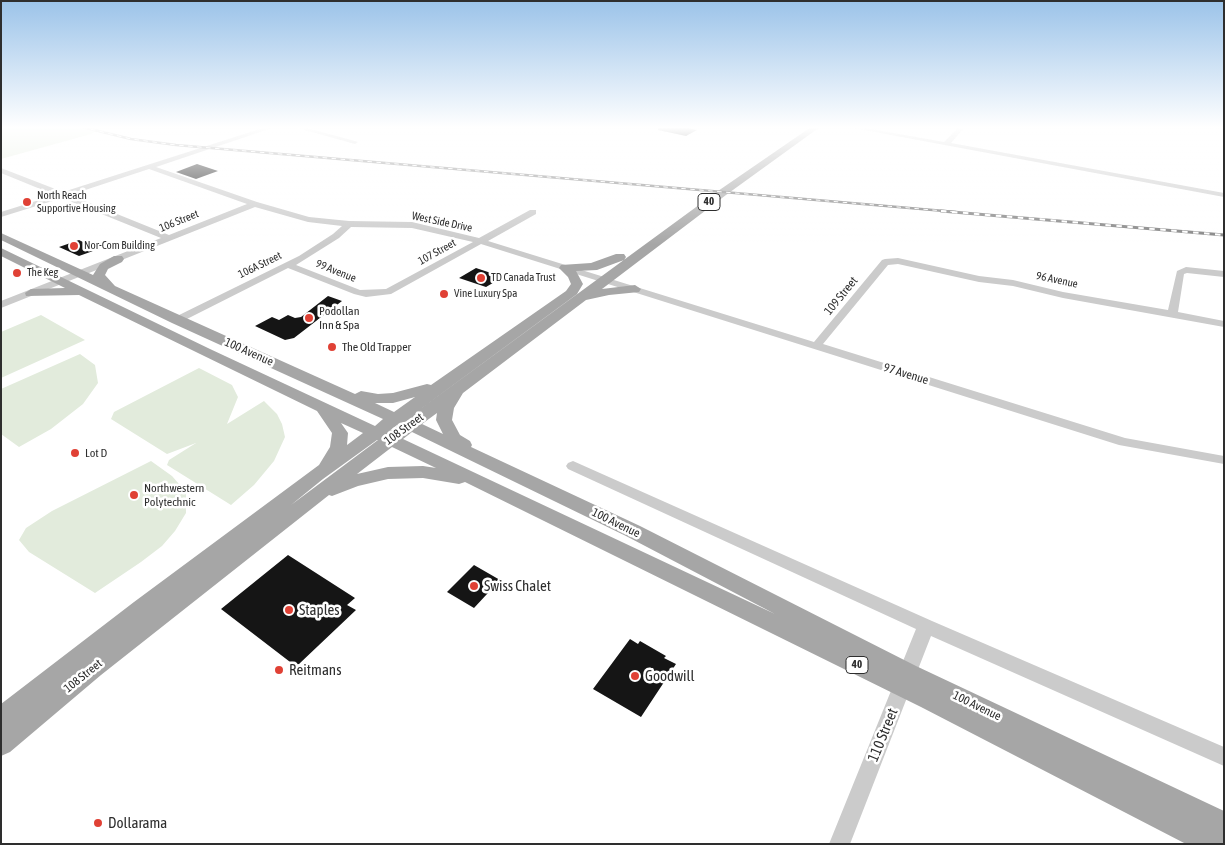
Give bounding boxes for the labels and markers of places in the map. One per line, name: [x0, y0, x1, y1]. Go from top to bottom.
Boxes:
place label: North Reach Supportive Housing: [37, 189, 116, 215]
marker: North Reach Supportive Housing: [21, 196, 33, 208]
place label: Nor-Com Building: [84, 239, 155, 253]
marker: Nor-Com Building: [68, 240, 80, 252]
place label: The Keg: [27, 266, 58, 280]
marker: The Keg: [11, 267, 23, 279]
place label: TD Canada Trust: [491, 271, 556, 285]
marker: TD Canada Trust: [475, 272, 487, 284]
place label: Vine Luxury Spa: [454, 287, 517, 301]
marker: Vine Luxury Spa: [438, 288, 450, 300]
place label: Podollan Inn & Spa: [319, 304, 360, 332]
marker: Podollan Inn & Spa: [303, 312, 315, 324]
place label: The Old Trapper: [342, 340, 411, 354]
marker: The Old Trapper: [326, 341, 338, 353]
place label: Lot D: [85, 446, 107, 460]
marker: Lot D: [69, 447, 81, 459]
place label: Northwestern Polytechnic: [144, 481, 204, 509]
marker: Northwestern Polytechnic: [128, 489, 140, 501]
place label: Swiss Chalet: [484, 577, 551, 595]
marker: Swiss Chalet: [468, 580, 480, 592]
place label: Staples: [299, 601, 340, 619]
marker: Staples: [283, 604, 295, 616]
place label: Reitmans: [289, 661, 341, 679]
marker: Reitmans: [273, 664, 285, 676]
place label: Goodwill: [645, 667, 695, 685]
marker: Goodwill: [629, 670, 641, 682]
place label: Dollarama: [108, 814, 167, 832]
marker: Dollarama: [92, 817, 104, 829]

